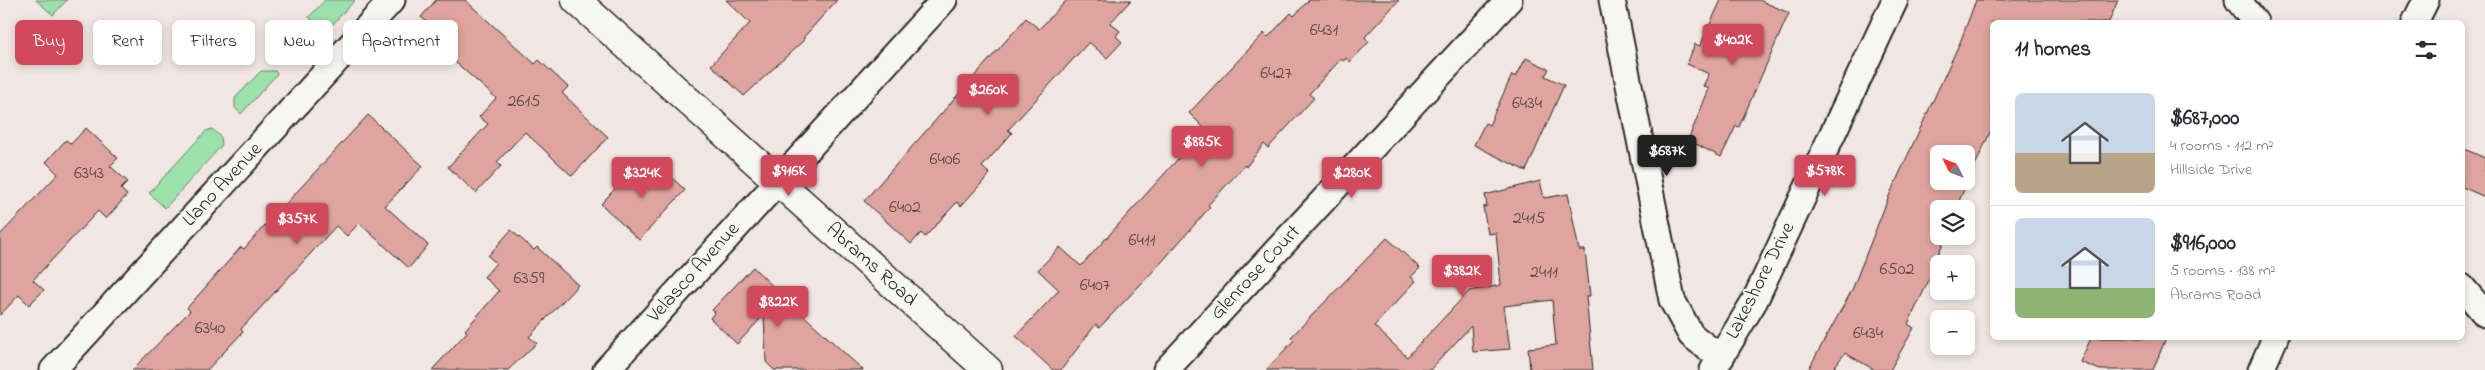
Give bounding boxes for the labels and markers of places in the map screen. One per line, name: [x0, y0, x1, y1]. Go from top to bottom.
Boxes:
pin: $402K: [1698, 23, 1768, 66]
pin: $260K: [953, 74, 1023, 116]
pin: $885K: [1167, 126, 1237, 168]
pin: $687K: [1632, 134, 1702, 177]
pin: $916K: [754, 154, 824, 197]
pin: $578K: [1790, 154, 1860, 197]
pin: $324K: [607, 156, 677, 199]
pin: $280K: [1317, 156, 1387, 199]
pin: $357K: [262, 202, 332, 245]
pin: $382K: [1427, 254, 1497, 297]
pin: $822K: [743, 286, 813, 328]

